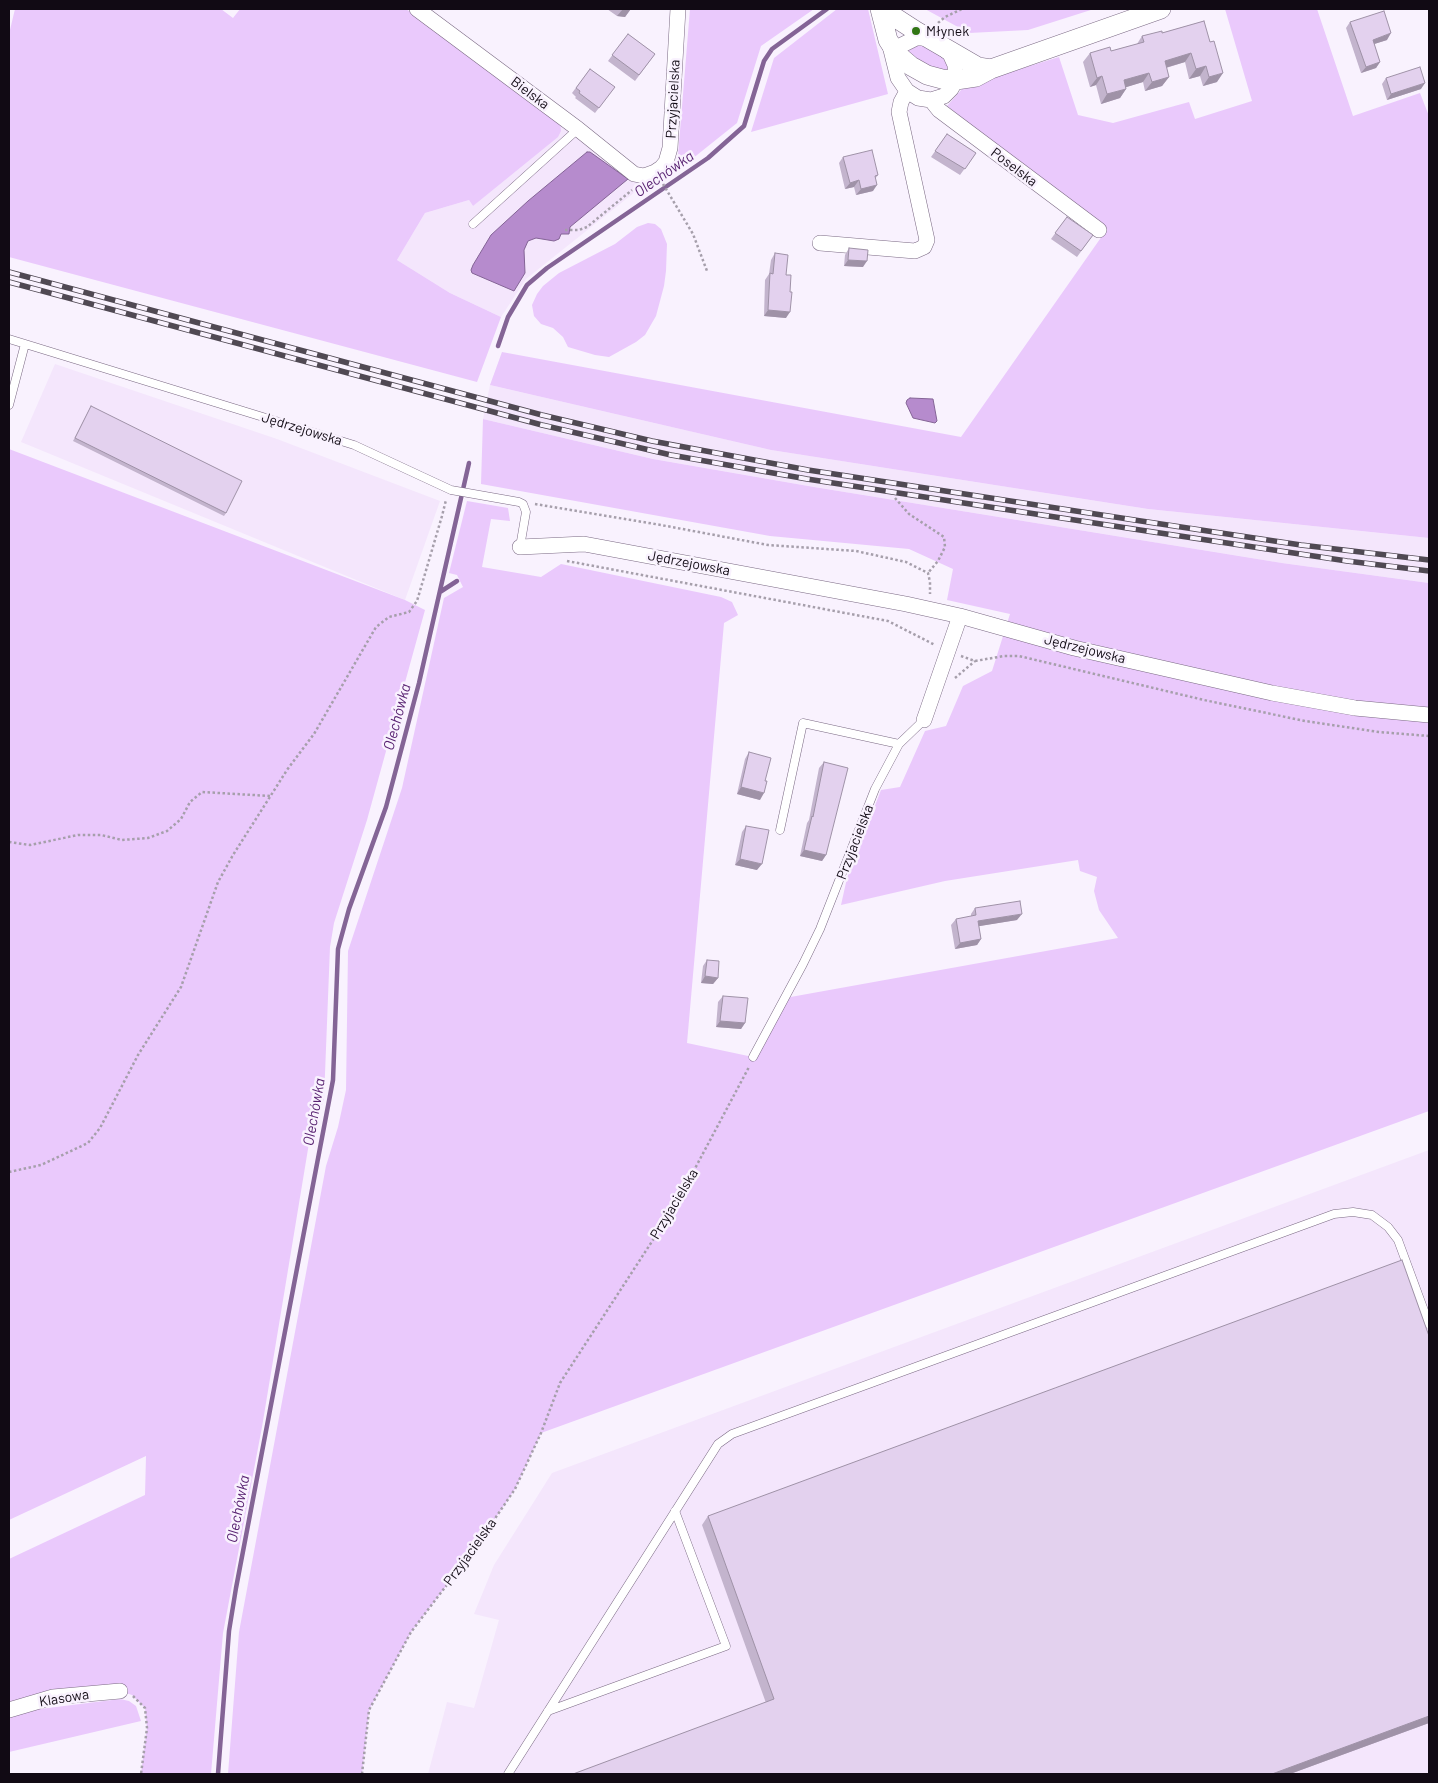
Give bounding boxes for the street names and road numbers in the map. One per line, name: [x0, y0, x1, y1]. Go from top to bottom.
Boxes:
street label: Przyjacielska: [663, 59, 683, 139]
street label: Bielska: [507, 73, 553, 113]
street label: Poselska: [987, 144, 1041, 190]
street label: Jędrzejowska: [260, 409, 344, 449]
street label: Jędrzejowska: [647, 547, 731, 579]
street label: Jędrzejowska: [1043, 631, 1127, 667]
street label: Przyjacielska: [833, 802, 877, 882]
street label: Przyjacielska: [646, 1166, 702, 1242]
street label: Przyjacielska: [440, 1515, 500, 1589]
street label: Klasowa: [38, 1686, 90, 1710]

